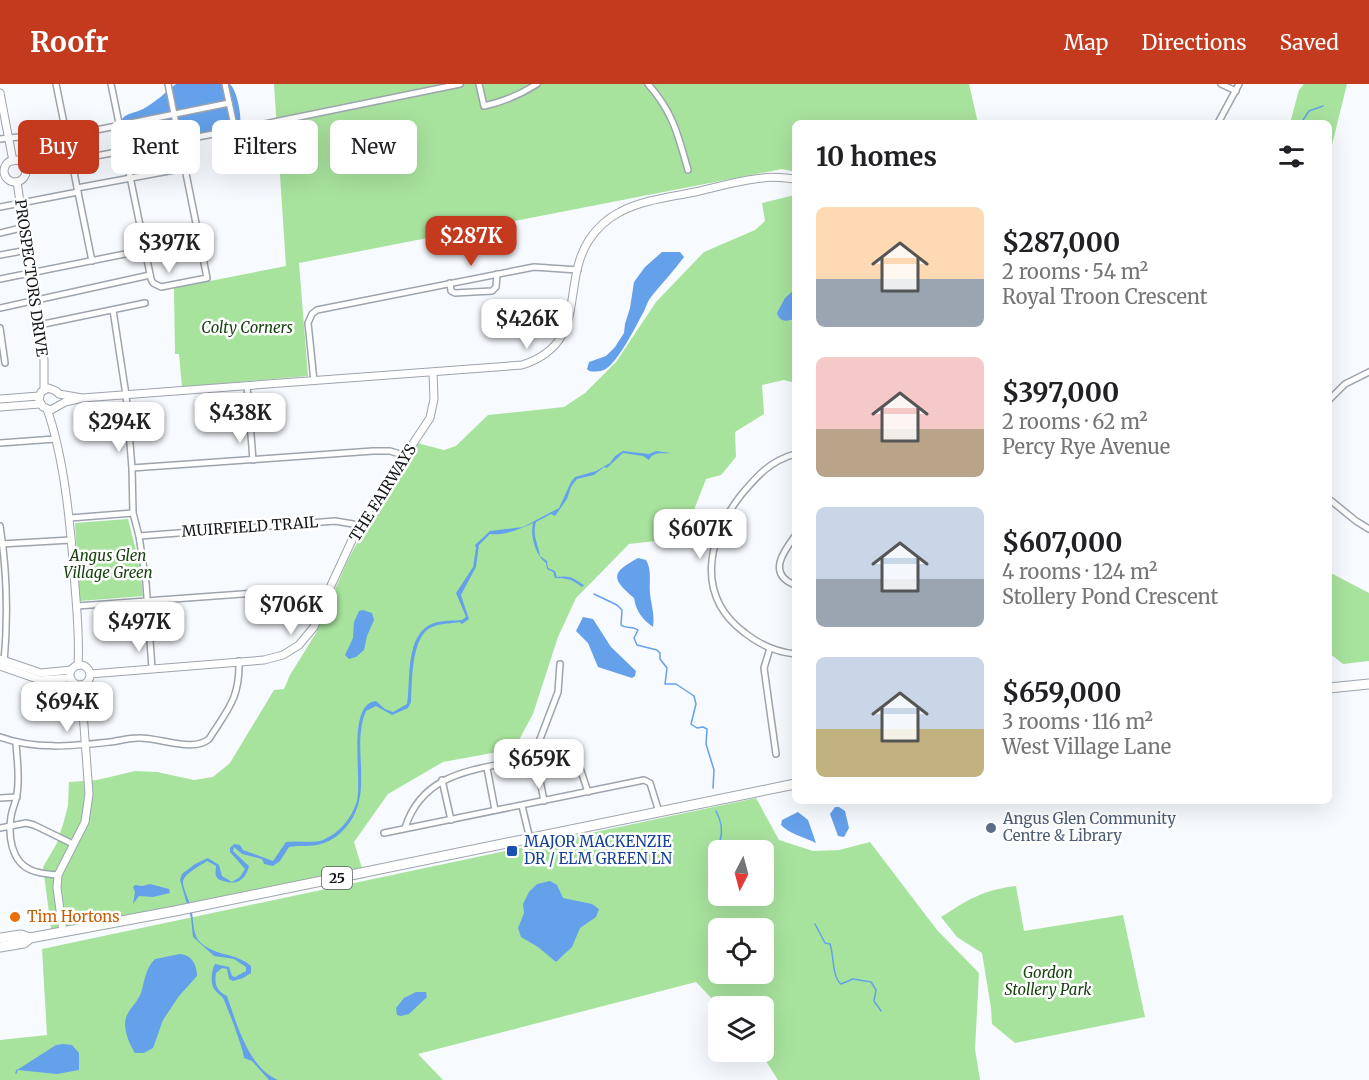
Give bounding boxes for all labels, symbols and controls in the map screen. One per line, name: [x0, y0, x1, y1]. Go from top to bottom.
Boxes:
text: Roofr: [30, 24, 108, 60]
text: Map: [1064, 29, 1108, 56]
text: Directions: [1141, 29, 1246, 56]
text: Saved: [1279, 29, 1339, 56]
chip: Buy: [18, 120, 99, 174]
chip: Rent: [111, 120, 200, 174]
chip: Filters: [212, 120, 318, 174]
chip: New: [330, 120, 417, 174]
text: 10 homes: [816, 140, 937, 173]
icon: filters: [1275, 140, 1308, 173]
street label: PROSPECTORS DRIVE: [11, 198, 52, 358]
pin: $287K: [429, 216, 513, 267]
pin: $397K: [127, 223, 211, 274]
text: $287K: [440, 223, 502, 248]
text: $287,000: [1002, 226, 1120, 259]
text: $397K: [138, 230, 200, 255]
icon: home: [864, 231, 936, 303]
text: 2 rooms · 54 m²: [1002, 259, 1148, 284]
text: Royal Troon Crescent: [1002, 284, 1208, 309]
pin: $426K: [485, 299, 569, 350]
text: $426K: [495, 306, 559, 331]
park label: Colty Corners: [201, 318, 293, 337]
text: $397,000: [1002, 376, 1119, 409]
icon: home: [864, 381, 936, 453]
pin: $438K: [198, 393, 282, 444]
text: $438K: [209, 400, 271, 425]
pin: $294K: [77, 402, 161, 453]
text: $294K: [87, 409, 151, 434]
text: 2 rooms · 62 m²: [1002, 409, 1148, 434]
text: Percy Rye Avenue: [1002, 434, 1170, 459]
street label: THE FAIRWAYS: [345, 440, 420, 545]
pin: $607K: [658, 509, 742, 560]
street label: MUIRFIELD TRAIL: [181, 512, 320, 541]
text: $607K: [668, 516, 732, 541]
text: $607,000: [1002, 526, 1123, 559]
icon: home: [864, 531, 936, 603]
park label: Angus Glen Village Green: [63, 546, 153, 582]
text: 4 rooms · 124 m²: [1002, 559, 1157, 584]
text: Stollery Pond Crescent: [1002, 584, 1218, 609]
pin: $706K: [249, 585, 333, 636]
text: $706K: [259, 592, 323, 617]
pin: $497K: [97, 602, 181, 653]
text: $497K: [107, 609, 171, 634]
text: $659,000: [1002, 676, 1121, 709]
icon: home: [864, 681, 936, 753]
pin: $694K: [25, 682, 109, 733]
text: $694K: [35, 689, 99, 714]
text: 3 rooms · 116 m²: [1002, 709, 1153, 734]
text: West Village Lane: [1002, 734, 1171, 759]
pin: $659K: [497, 739, 581, 790]
text: $659K: [508, 746, 570, 771]
place label: Angus Glen Community Centre & Library: [1002, 809, 1176, 845]
marker: Angus Glen Community Centre & Library: [984, 821, 998, 835]
place label: MAJOR MACKENZIE DR / ELM GREEN LN: [524, 832, 673, 868]
north arrow: [708, 840, 774, 906]
map controls: [708, 840, 774, 1062]
marker: MAJOR MACKENZIE DR / ELM GREEN LN: [505, 844, 519, 858]
road number: 25: [322, 867, 352, 889]
place label: Tim Hortons: [27, 907, 120, 926]
marker: Tim Hortons: [8, 910, 22, 924]
button: locate: [708, 918, 774, 984]
park label: Gordon Stollery Park: [1005, 963, 1092, 999]
button: layers: [708, 996, 774, 1062]

